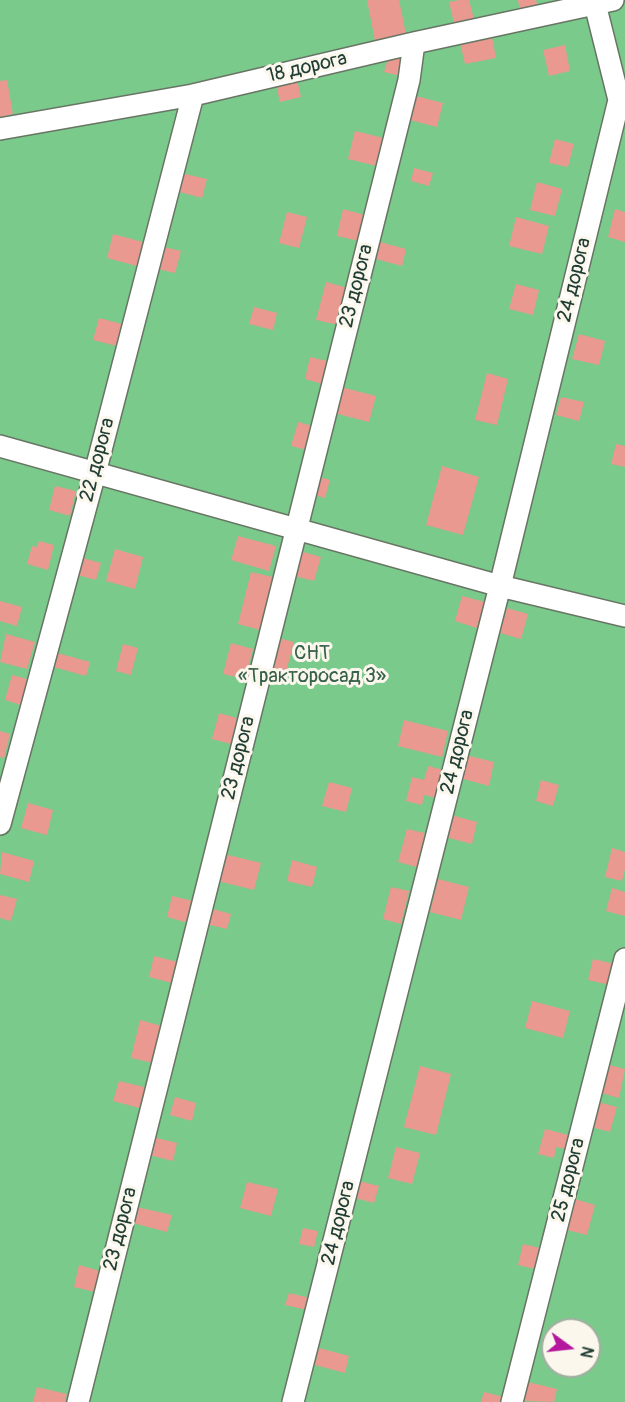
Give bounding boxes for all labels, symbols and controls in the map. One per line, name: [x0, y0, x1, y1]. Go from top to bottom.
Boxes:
street label: 18 дорога: [265, 47, 349, 89]
street label: 24 дорога: [553, 235, 597, 325]
street label: 23 дорога: [335, 242, 379, 330]
street label: 22 дорога: [75, 415, 121, 505]
park label: СНТ «Тракторосад 3»: [238, 642, 386, 689]
street label: 24 дорога: [436, 707, 480, 797]
street label: 23 дорога: [217, 714, 261, 802]
street label: 25 дорога: [547, 1136, 591, 1224]
street label: 24 дорога: [317, 1178, 361, 1268]
street label: 23 дорога: [99, 1185, 143, 1273]
north arrow: [541, 1318, 601, 1378]
text: N: [575, 1344, 598, 1360]

